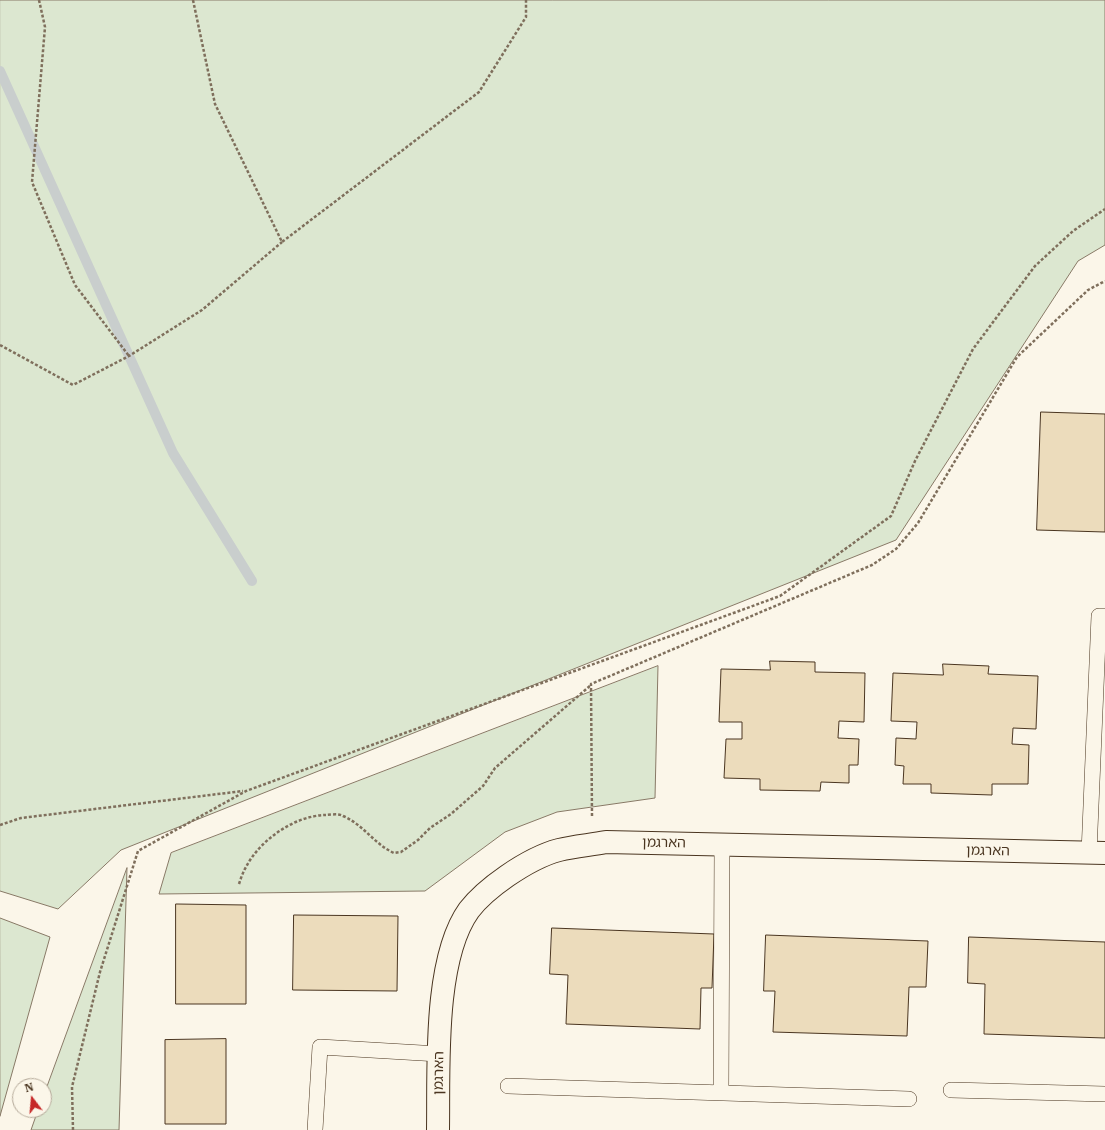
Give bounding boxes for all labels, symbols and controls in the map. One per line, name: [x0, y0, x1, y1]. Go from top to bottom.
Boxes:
street label: הארגמן: [642, 834, 686, 852]
street label: הארגמן: [966, 842, 1010, 860]
street label: הארגמן: [430, 1051, 448, 1095]
north arrow: [12, 1078, 52, 1118]
text: N: [23, 1080, 35, 1095]

